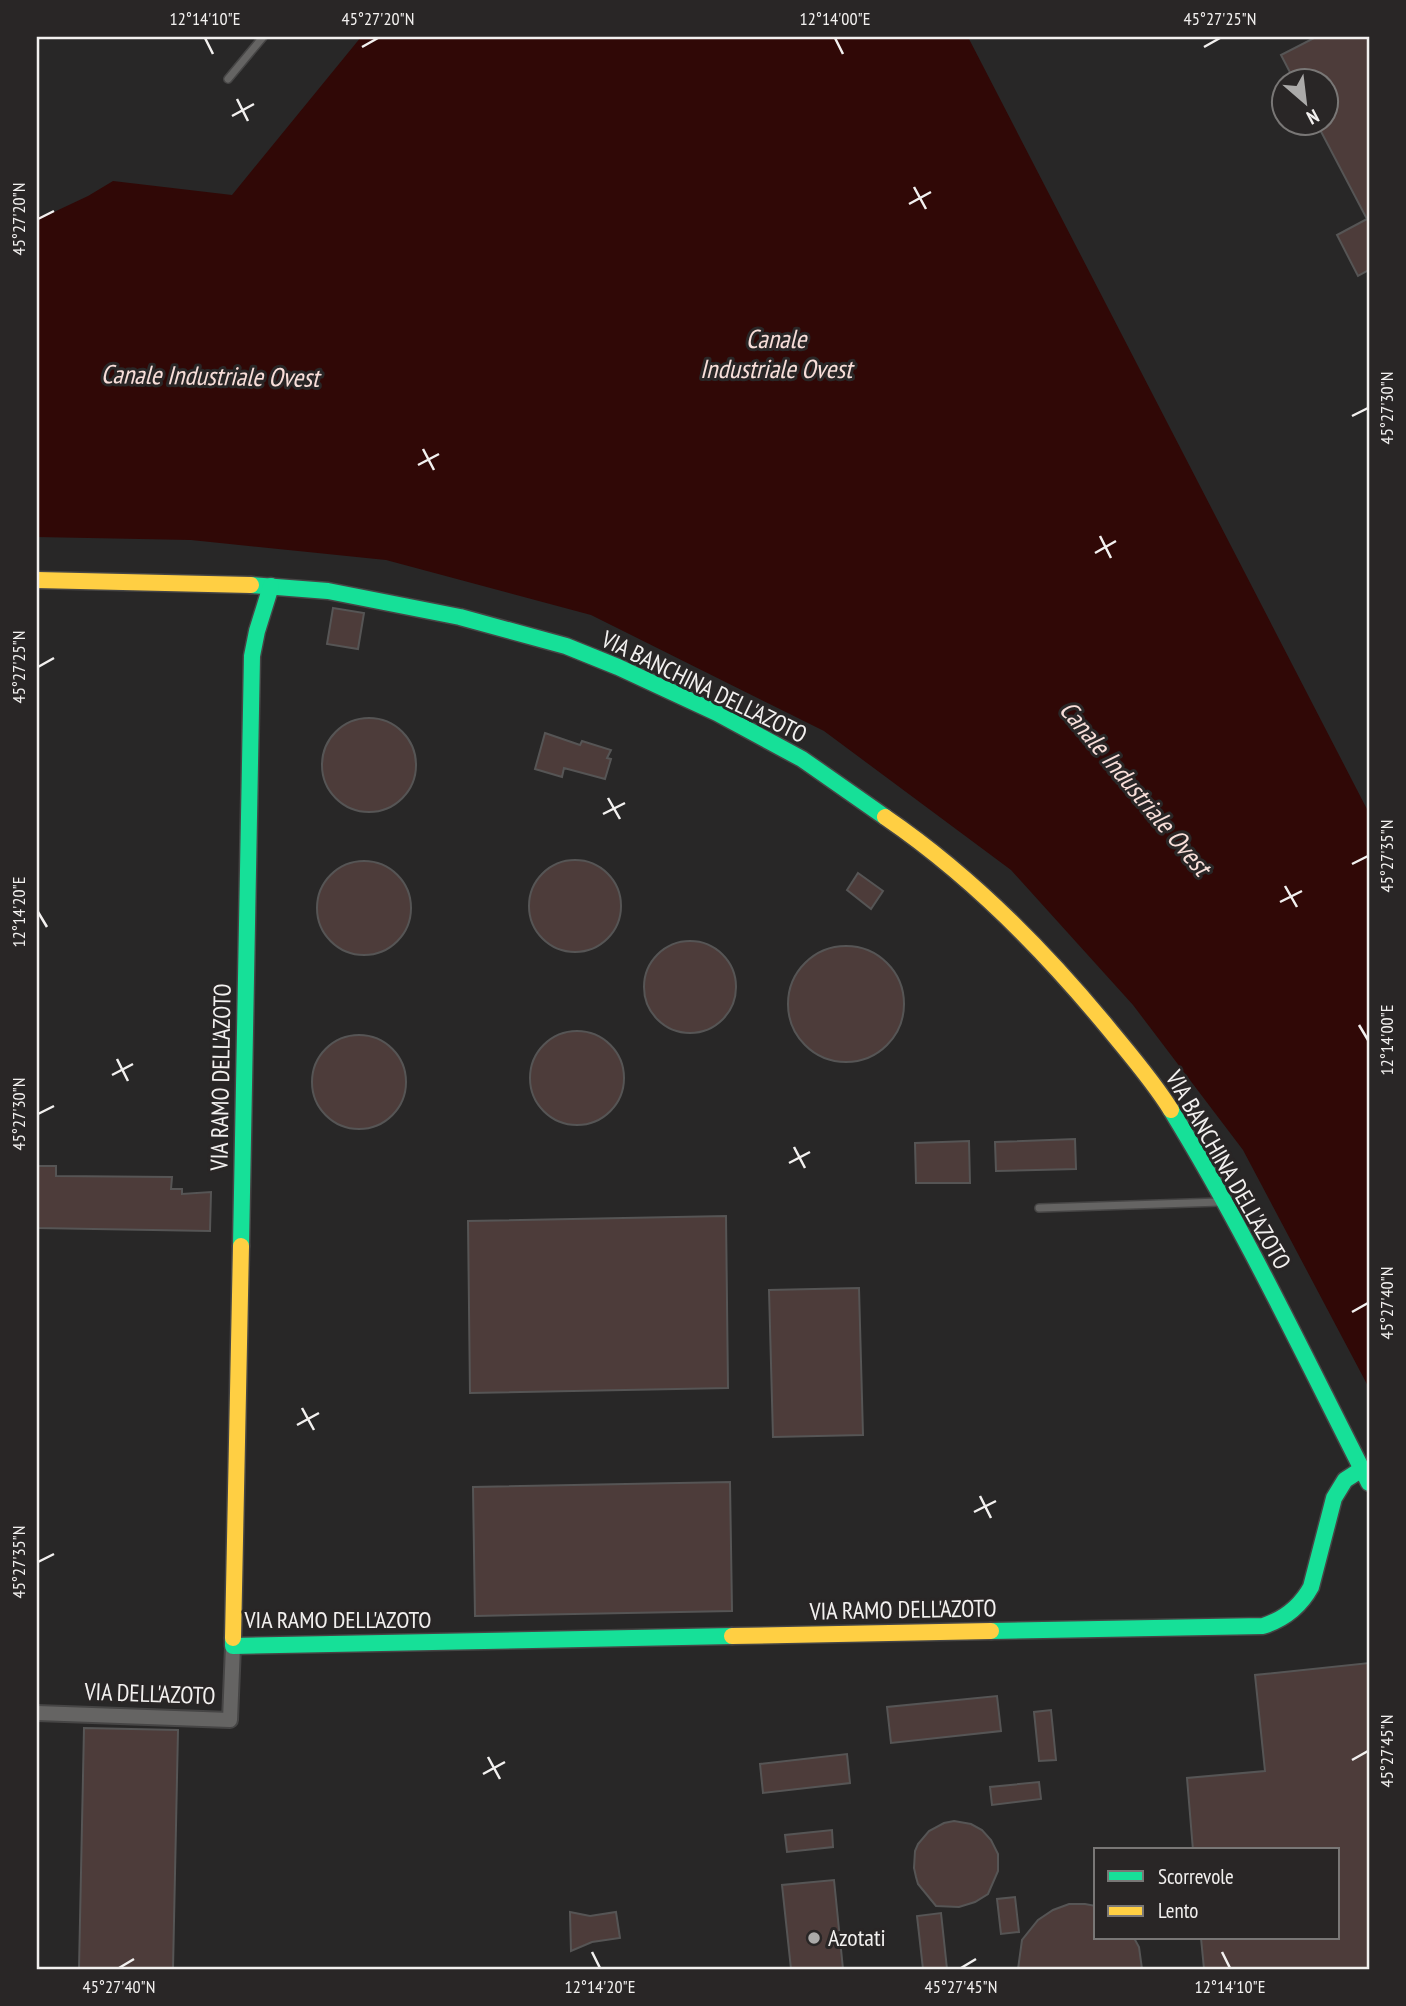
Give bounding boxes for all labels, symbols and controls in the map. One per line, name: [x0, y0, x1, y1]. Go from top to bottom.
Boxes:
text: 12°14'10"E: [170, 7, 240, 30]
text: 45°27'20"N: [342, 7, 414, 30]
text: 12°14'00"E: [800, 7, 870, 30]
text: 45°27'25"N: [1184, 7, 1256, 30]
north arrow: [1270, 66, 1340, 136]
text: N: [1303, 104, 1323, 130]
text: 45°27'20"N: [7, 183, 30, 255]
water label: Canale Industriale Ovest: [700, 322, 855, 385]
water label: Canale Industriale Ovest: [101, 357, 322, 394]
text: 45°27'30"N: [1375, 372, 1398, 444]
street label: VIA BANCHINA DELL'AZOTO: [596, 623, 812, 750]
text: 45°27'25"N: [7, 631, 30, 703]
water label: Canale Industriale Ovest: [1053, 693, 1220, 884]
text: 45°27'35"N: [1375, 820, 1398, 892]
text: 12°14'20"E: [7, 877, 30, 947]
street label: VIA RAMO DELL'AZOTO: [203, 983, 238, 1172]
text: 12°14'00"E: [1375, 1005, 1398, 1075]
street label: VIA BANCHINA DELL'AZOTO: [1158, 1064, 1298, 1275]
text: 45°27'30"N: [7, 1078, 30, 1150]
text: 45°27'40"N: [1375, 1267, 1398, 1339]
text: 45°27'35"N: [7, 1526, 30, 1598]
street label: VIA RAMO DELL'AZOTO: [808, 1592, 997, 1627]
street label: VIA RAMO DELL'AZOTO: [243, 1604, 432, 1635]
street label: VIA DELL'AZOTO: [83, 1676, 216, 1711]
text: 45°27'45"N: [1375, 1715, 1398, 1787]
legend: [1094, 1848, 1340, 1940]
text: Scorrevole: [1158, 1863, 1234, 1890]
text: Lento: [1158, 1897, 1198, 1924]
place label: Azotati: [828, 1922, 886, 1953]
marker: Azotati: [806, 1930, 822, 1946]
text: 45°27'40"N: [83, 1975, 155, 1998]
text: 12°14'20"E: [565, 1975, 635, 1998]
text: 45°27'45"N: [925, 1975, 997, 1998]
text: 12°14'10"E: [1195, 1975, 1265, 1998]

